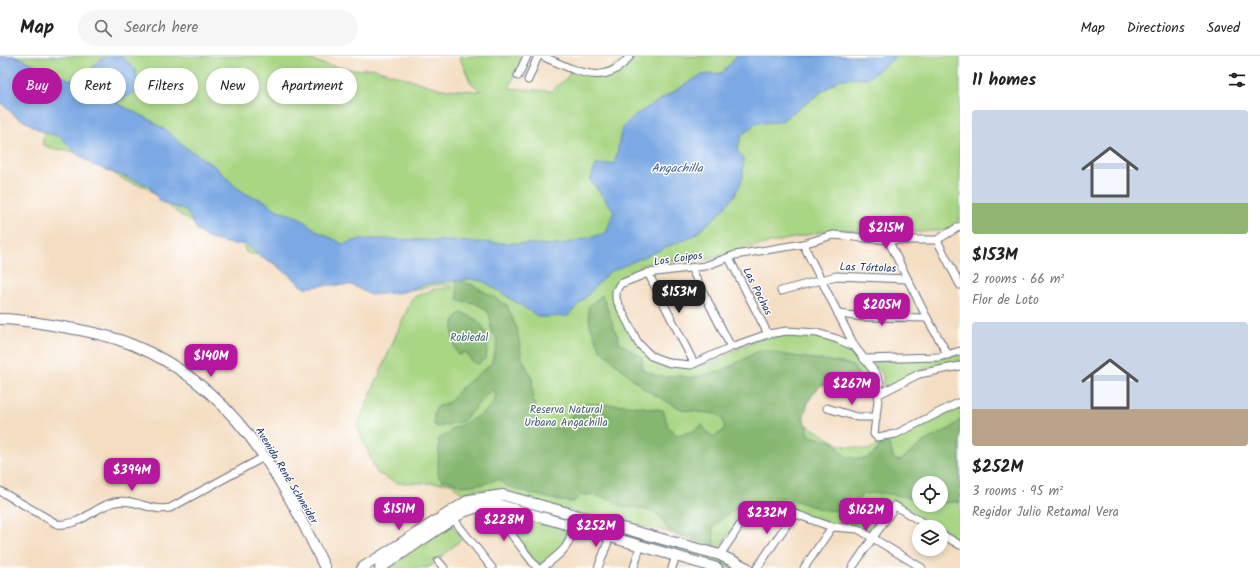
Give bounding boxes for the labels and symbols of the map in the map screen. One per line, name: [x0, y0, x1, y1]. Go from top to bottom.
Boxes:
water label: Angachilla: [651, 159, 704, 178]
pin: $215M: [858, 216, 914, 250]
street label: Los Coipos: [653, 247, 704, 271]
street label: Las Tórtolas: [839, 258, 897, 278]
street label: Las Pochas: [737, 264, 777, 319]
pin: $153M: [651, 280, 707, 314]
pin: $205M: [854, 293, 910, 327]
park label: Robledal: [450, 329, 488, 347]
pin: $140M: [183, 344, 239, 378]
pin: $267M: [824, 372, 880, 406]
park label: Reserva Natural Urbana Angachilla: [524, 401, 608, 432]
street label: Avenida René Schneider: [250, 424, 323, 529]
pin: $394M: [104, 458, 160, 492]
pin: $151M: [371, 497, 427, 531]
pin: $162M: [838, 498, 894, 532]
pin: $232M: [739, 501, 795, 535]
pin: $228M: [476, 508, 532, 542]
pin: $252M: [568, 514, 624, 548]

